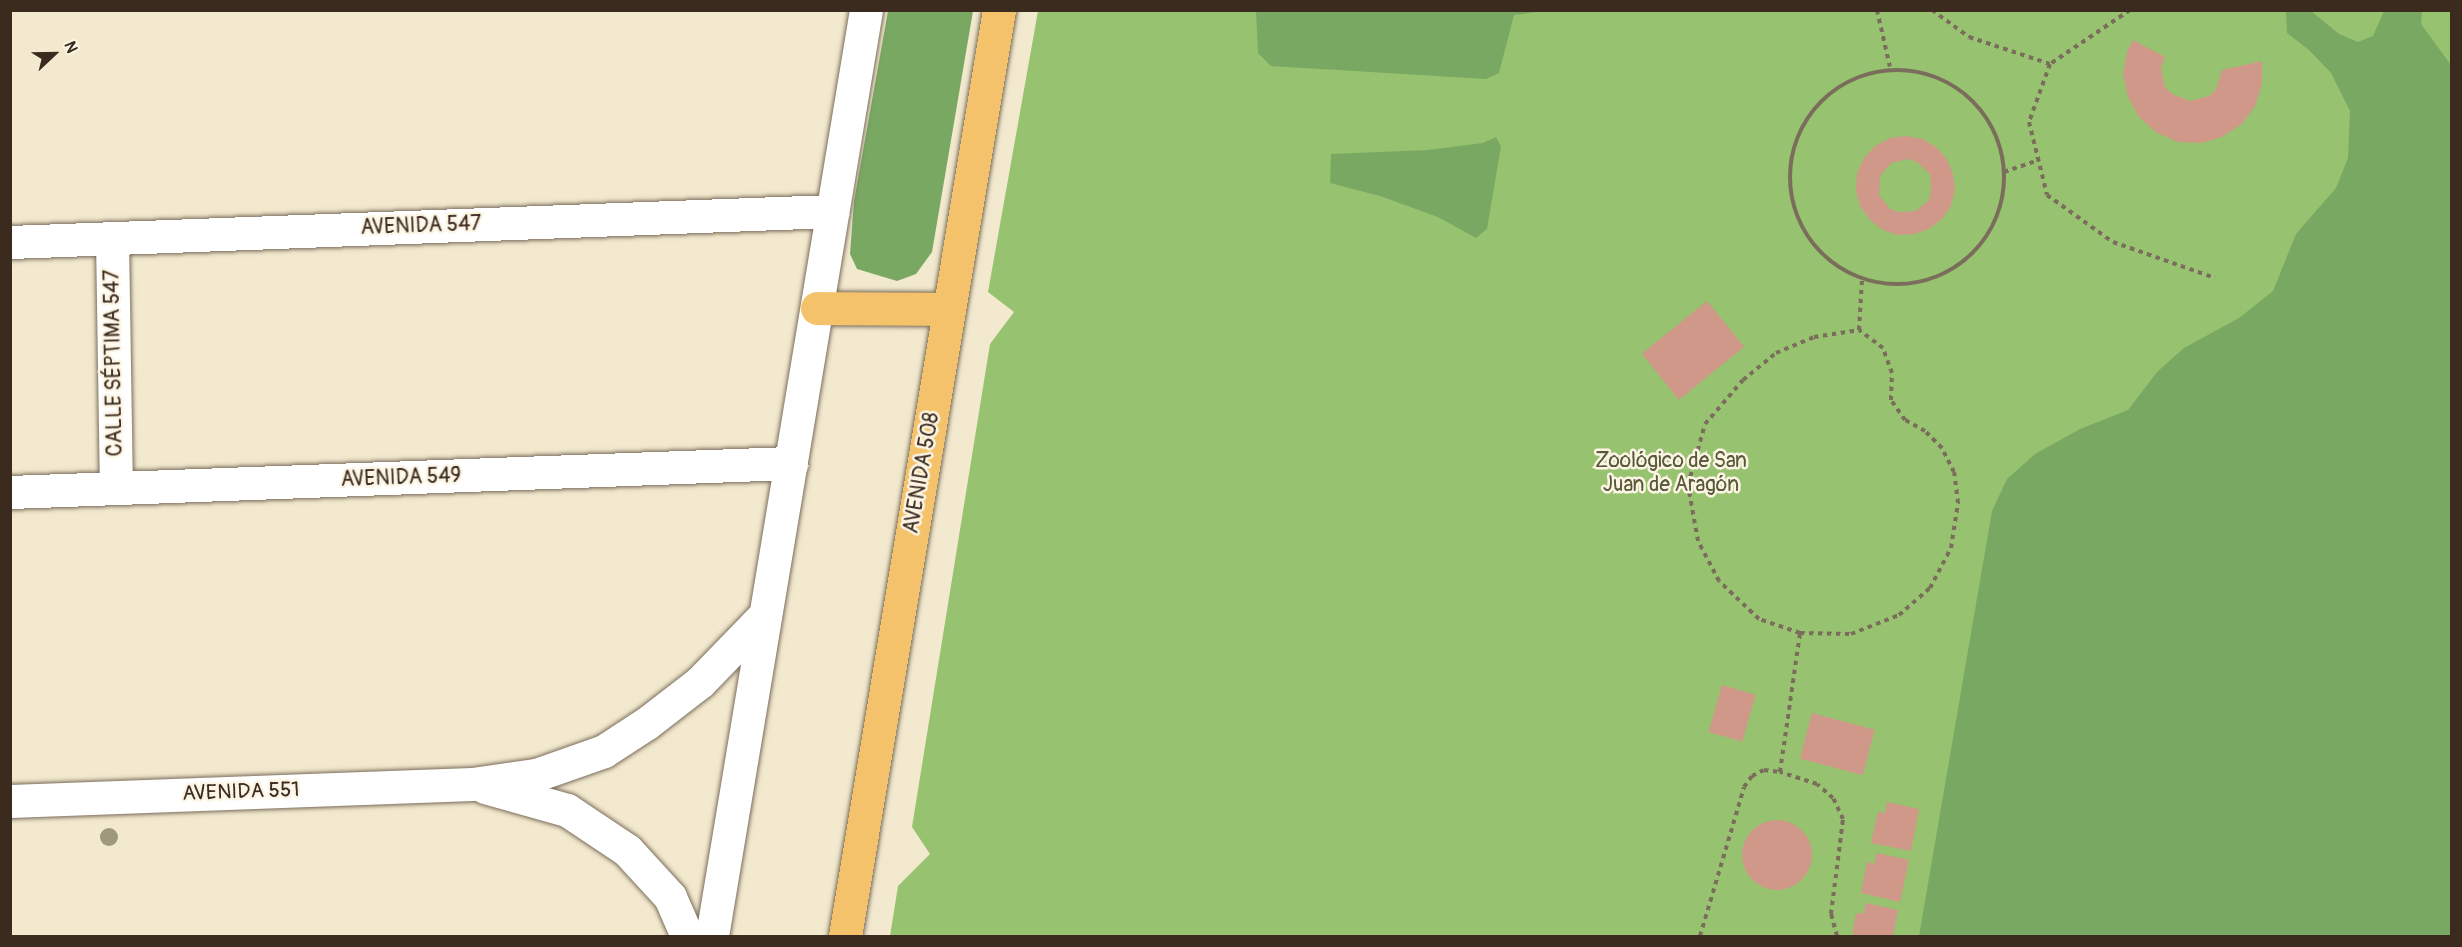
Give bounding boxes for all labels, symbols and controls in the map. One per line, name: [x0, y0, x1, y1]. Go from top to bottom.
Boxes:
north arrow: [24, 24, 84, 84]
text: N: [59, 38, 82, 56]
street label: AVENIDA 547: [360, 211, 482, 241]
street label: CALLE SÉPTIMA 547: [100, 269, 128, 457]
street label: AVENIDA 508: [899, 410, 945, 536]
park label: Zoológico de San Juan de Aragón: [1595, 448, 1747, 498]
street label: AVENIDA 549: [340, 463, 462, 493]
street label: AVENIDA 551: [182, 777, 300, 807]

